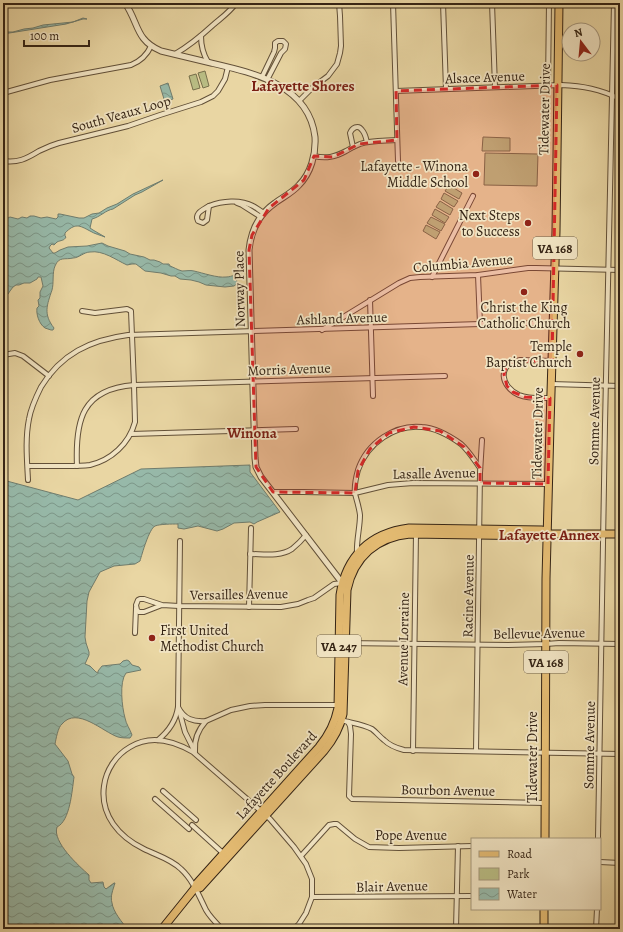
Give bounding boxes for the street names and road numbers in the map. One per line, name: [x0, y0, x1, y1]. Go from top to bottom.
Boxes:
street label: Tidewater Drive: [534, 63, 555, 155]
street label: Alsace Avenue: [444, 67, 525, 88]
street label: South Veaux Loop: [69, 91, 173, 138]
road number: VA 168: [533, 237, 577, 259]
street label: Norway Place: [229, 250, 250, 328]
street label: Columbia Avenue: [412, 250, 514, 277]
street label: Ashland Avenue: [295, 307, 388, 330]
street label: Morris Avenue: [247, 359, 331, 380]
street label: Somme Avenue: [584, 377, 605, 465]
street label: Tidewater Drive: [527, 387, 548, 479]
street label: Lasalle Avenue: [392, 463, 476, 484]
street label: Racine Avenue: [458, 554, 479, 638]
street label: Versailles Avenue: [189, 584, 288, 605]
street label: Avenue Lorraine: [393, 592, 414, 687]
street label: Bellevue Avenue: [493, 623, 585, 644]
road number: VA 247: [317, 635, 361, 657]
road number: VA 168: [524, 651, 568, 673]
street label: Somme Avenue: [579, 701, 600, 789]
street label: Tidewater Drive: [523, 711, 542, 803]
street label: Lafayette Boulevard: [232, 727, 321, 824]
street label: Bourbon Avenue: [401, 780, 495, 801]
street label: Pope Avenue: [375, 826, 447, 845]
street label: Blair Avenue: [356, 876, 428, 897]

